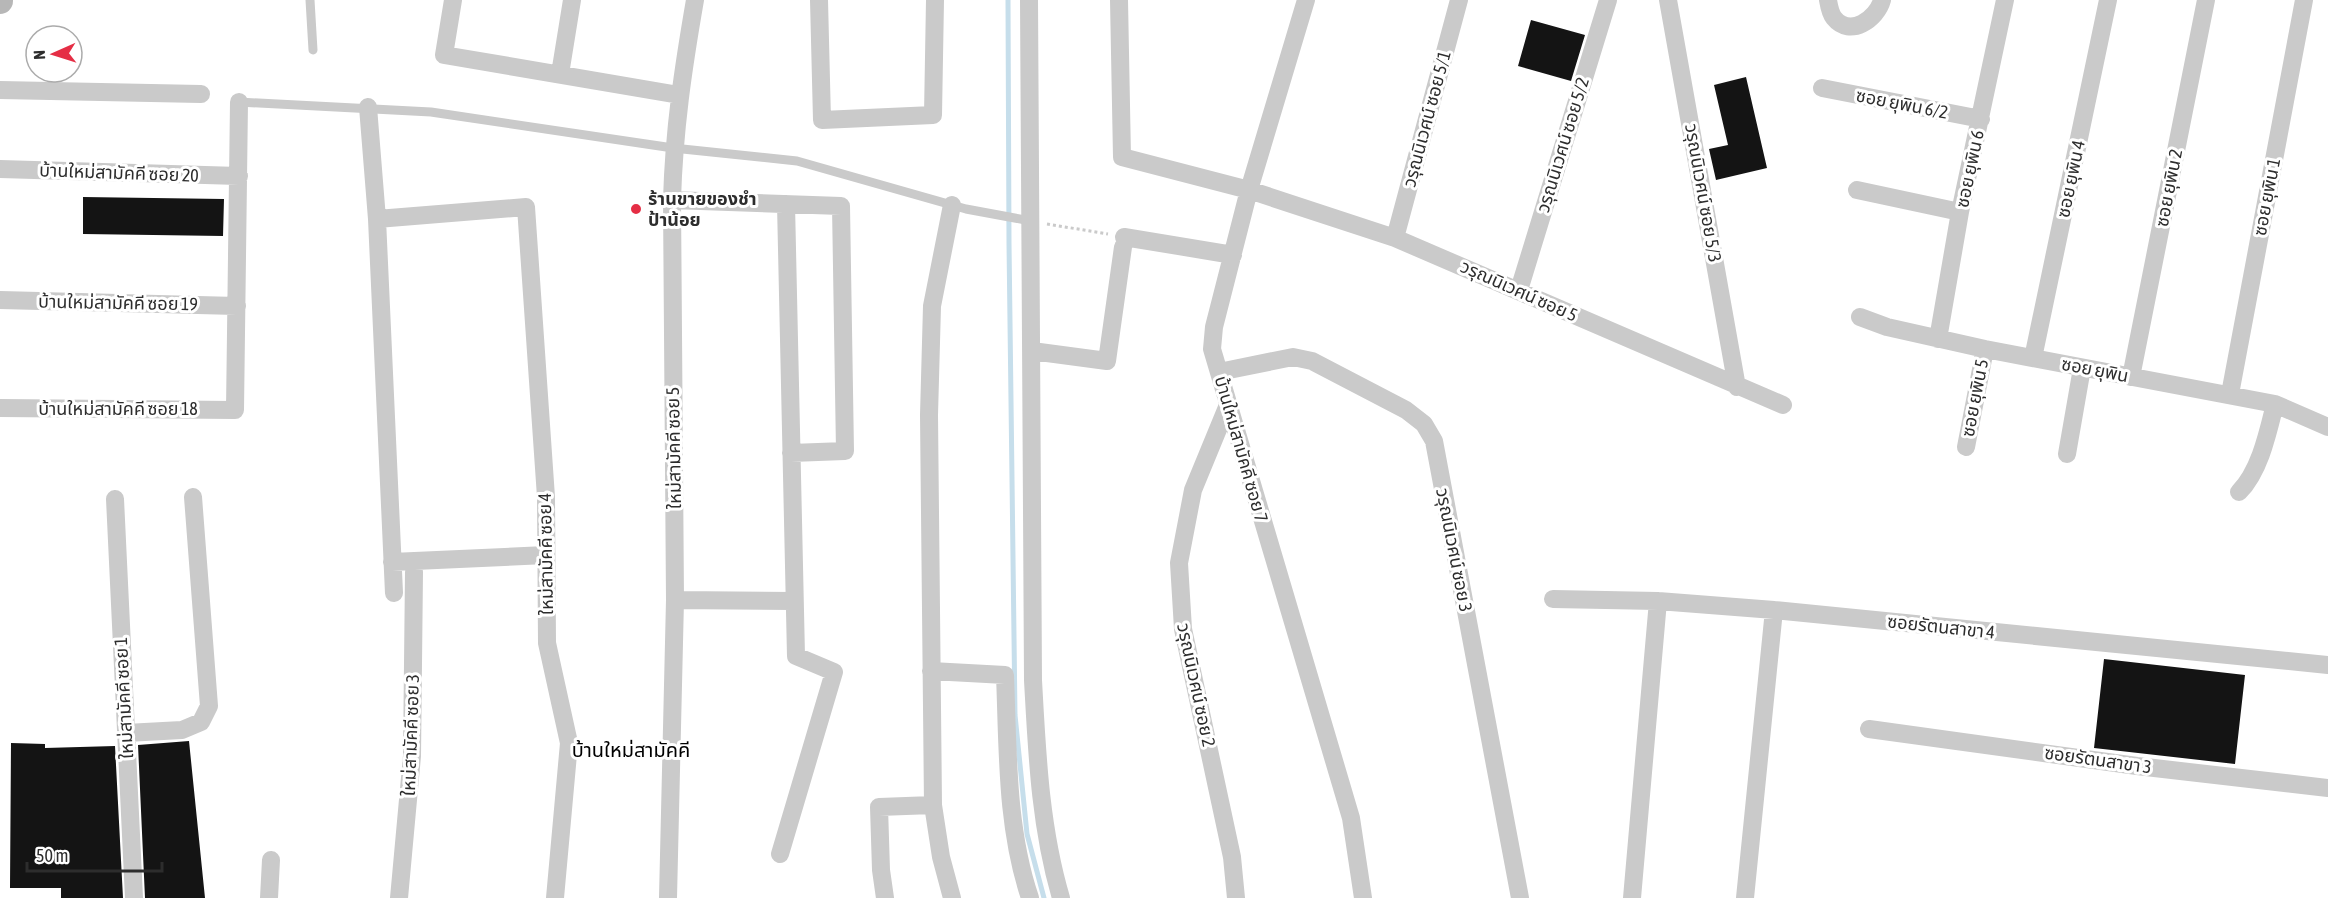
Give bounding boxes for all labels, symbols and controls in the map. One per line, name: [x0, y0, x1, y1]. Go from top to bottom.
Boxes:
north arrow: [24, 24, 84, 84]
street label: วรุณนิเวศน์ ซอย 5/1: [1398, 48, 1456, 190]
text: N: [30, 50, 48, 60]
street label: วรุณนิเวศน์ ซอย 5/2: [1532, 75, 1594, 215]
street label: ซอย ยุพิน 6/2: [1854, 84, 1950, 124]
street label: วรุณนิเวศน์ ซอย 5/3: [1680, 122, 1726, 264]
street label: ซอย ยุพิน 6: [1951, 128, 1989, 210]
street label: ซอย ยุพิน 4: [2052, 138, 2090, 220]
street label: ซอย ยุพิน 2: [2151, 147, 2187, 229]
street label: ซอย ยุพิน 1: [2249, 156, 2285, 238]
street label: บ้านใหม่สามัคคี ซอย 20: [39, 159, 199, 186]
place label: ร้านขายของชำ ป้าน้อย: [648, 188, 757, 230]
marker: ร้านขายของชำ ป้าน้อย: [629, 202, 643, 216]
street label: วรุณนิเวศน์ ซอย 5: [1457, 255, 1581, 327]
street label: บ้านใหม่สามัคคี ซอย 19: [38, 291, 198, 314]
street label: ซอย ยุพิน: [2060, 353, 2130, 387]
street label: ซอย ยุพิน 5: [1957, 357, 1993, 439]
street label: บ้านใหม่สามัคคี ซอย 7: [1211, 373, 1272, 524]
street label: ใหม่สามัคคี ซอย 5: [662, 387, 685, 509]
street label: บ้านใหม่สามัคคี ซอย 18: [38, 398, 198, 419]
street label: วรุณนิเวศน์ ซอย 3: [1431, 486, 1477, 614]
street label: ใหม่สามัคคี ซอย 4: [534, 493, 557, 615]
street label: ซอยรัตนสาขา 4: [1886, 610, 1996, 643]
street label: วรุณนิเวศน์ ซอย 2: [1172, 621, 1220, 749]
street label: ใหม่สามัคคี ซอย 1: [110, 637, 137, 759]
street label: ใหม่สามัคคี ซอย 3: [398, 674, 423, 796]
district label: บ้านใหม่สามัคคี: [572, 738, 690, 761]
street label: ซอยรัตนสาขา 3: [2043, 742, 2153, 777]
scale bar: [27, 835, 162, 873]
text: 50 m: [36, 845, 68, 866]

